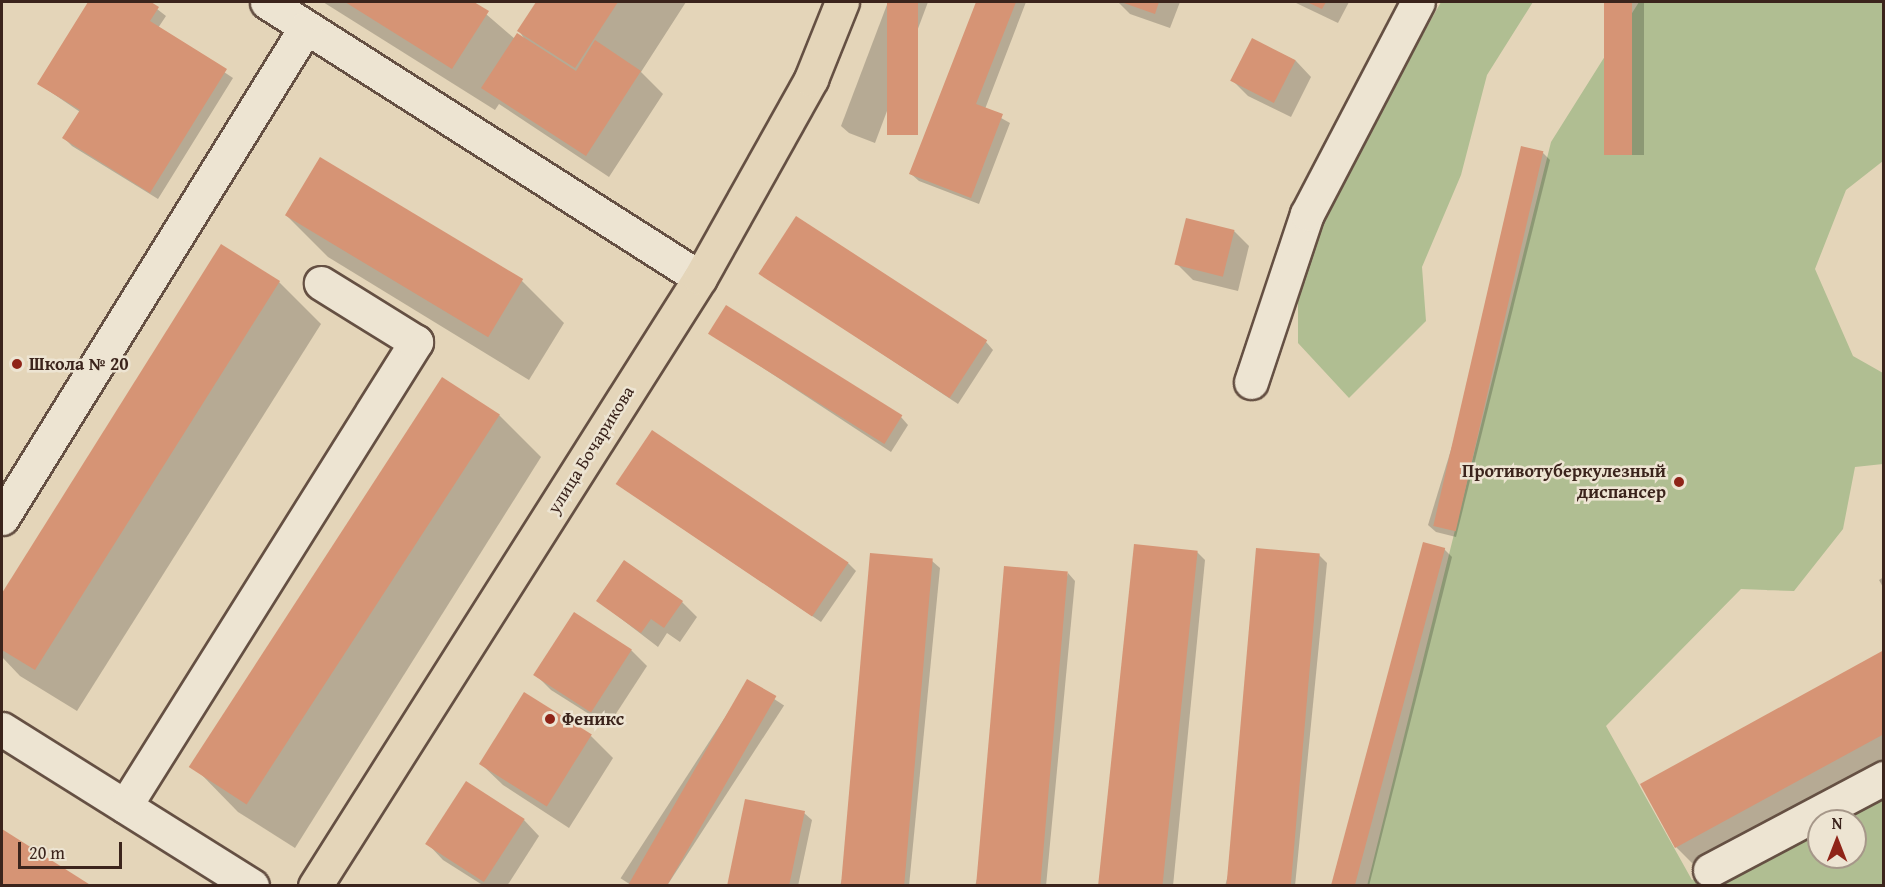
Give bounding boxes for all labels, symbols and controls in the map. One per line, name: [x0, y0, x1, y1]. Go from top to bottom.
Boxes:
place label: Школа № 20: [29, 353, 129, 375]
marker: Школа № 20: [10, 357, 24, 371]
street label: улица Бочарикова: [543, 382, 639, 518]
place label: Противотуберкулезный диспансер: [1462, 461, 1666, 504]
marker: Противотуберкулезный диспансер: [1670, 473, 1688, 491]
place label: Феникс: [562, 708, 624, 730]
marker: Феникс: [543, 712, 557, 726]
north arrow: [1807, 809, 1867, 869]
text: N: [1832, 811, 1842, 835]
scale bar: [21, 830, 124, 868]
text: 20 m: [29, 839, 65, 866]

